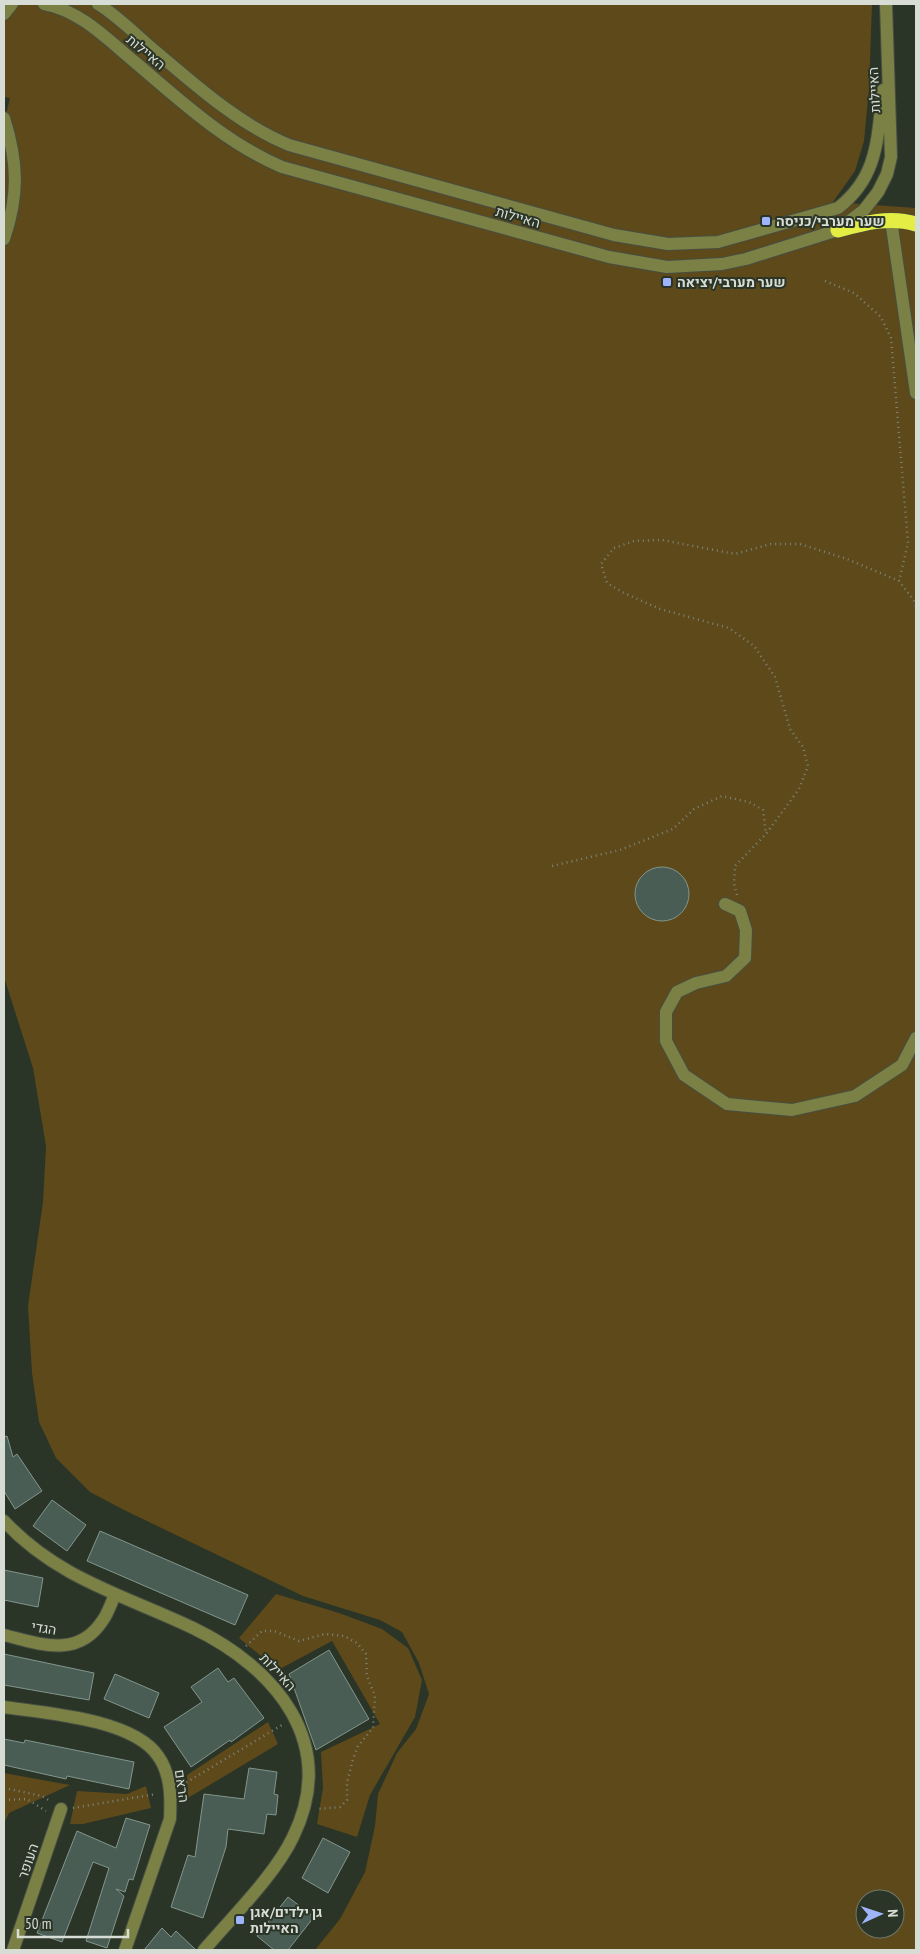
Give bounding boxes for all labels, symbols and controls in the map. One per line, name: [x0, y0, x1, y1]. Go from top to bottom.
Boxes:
street label: האיילות: [123, 30, 169, 74]
street label: האיילות: [864, 67, 884, 113]
street label: האיילות: [494, 202, 542, 232]
place label: שער מערבי/כניסה: [776, 212, 884, 230]
marker: שער מערבי/כניסה: [760, 215, 772, 227]
place label: שער מערבי/יציאה: [677, 273, 785, 291]
marker: שער מערבי/יציאה: [661, 276, 673, 288]
street label: הגדי: [30, 1617, 58, 1639]
street label: האיילות: [256, 1649, 300, 1695]
street label: הראם: [171, 1768, 193, 1804]
street label: העופר: [14, 1841, 42, 1881]
north arrow: [855, 1889, 905, 1939]
place label: גן ילדים/אגן האיילות: [250, 1903, 322, 1937]
scale bar: [18, 1906, 128, 1938]
text: N: [884, 1909, 902, 1918]
text: 50 m: [25, 1914, 51, 1933]
marker: גן ילדים/אגן האיילות: [234, 1914, 246, 1926]

